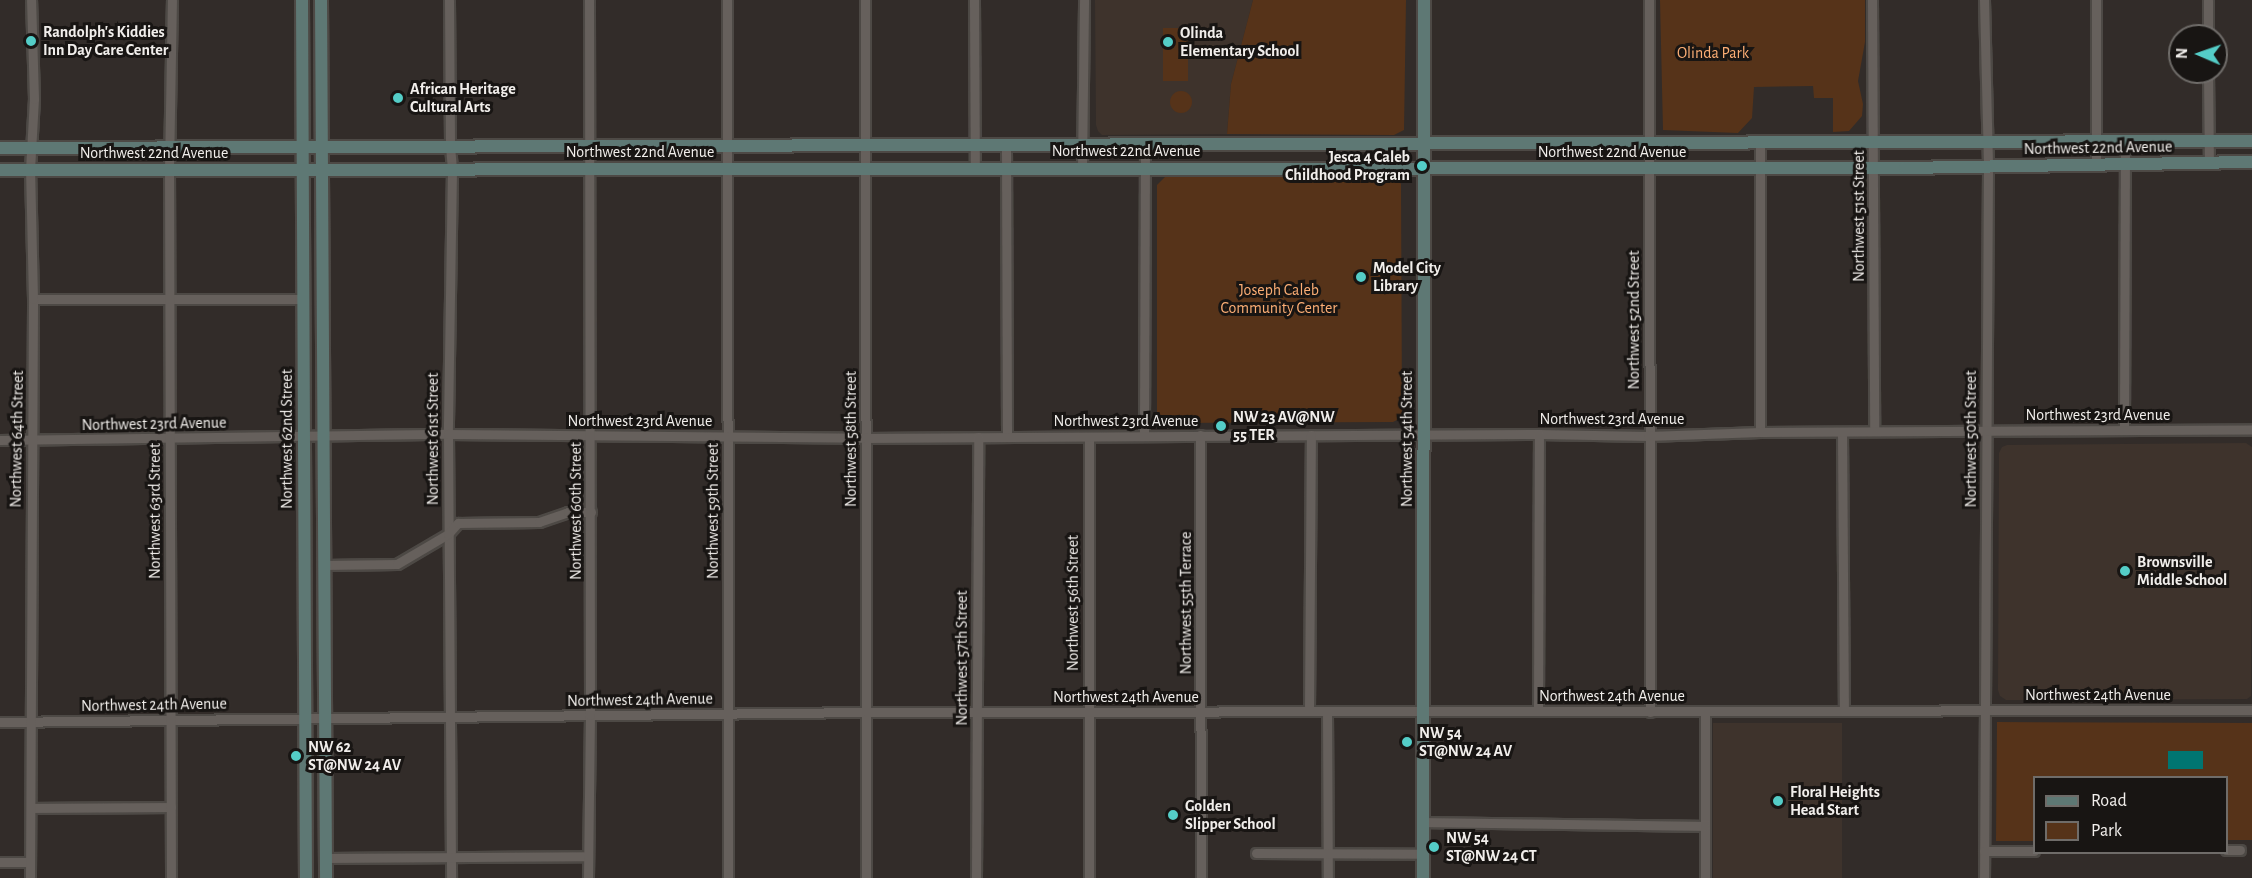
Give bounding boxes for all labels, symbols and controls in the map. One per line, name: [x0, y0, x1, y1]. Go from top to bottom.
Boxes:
place label: Randolph's Kiddies Inn Day Care Center: [43, 22, 168, 60]
place label: Olinda Elementary School: [1180, 23, 1300, 61]
north arrow: [2168, 24, 2228, 84]
marker: Randolph's Kiddies Inn Day Care Center: [24, 34, 38, 48]
marker: Olinda Elementary School: [1161, 35, 1175, 49]
park label: Olinda Park: [1677, 43, 1749, 63]
text: N: [2174, 48, 2190, 59]
place label: African Heritage Cultural Arts: [410, 79, 516, 117]
marker: African Heritage Cultural Arts: [391, 91, 405, 105]
street label: Northwest 22nd Avenue: [2024, 137, 2172, 159]
street label: Northwest 22nd Avenue: [1052, 141, 1200, 161]
street label: Northwest 22nd Avenue: [566, 142, 714, 162]
street label: Northwest 22nd Avenue: [1538, 142, 1686, 162]
street label: Northwest 22nd Avenue: [80, 143, 228, 163]
place label: Jesca 4 Caleb Childhood Program: [1285, 147, 1410, 185]
street label: Northwest 51st Street: [1849, 150, 1869, 282]
marker: Jesca 4 Caleb Childhood Program: [1415, 159, 1429, 173]
street label: Northwest 52nd Street: [1624, 250, 1644, 390]
place label: Model City Library: [1373, 258, 1441, 296]
marker: Model City Library: [1354, 270, 1368, 284]
park label: Joseph Caleb Community Center: [1221, 280, 1337, 318]
street label: Northwest 62nd Street: [277, 369, 297, 509]
street label: Northwest 64th Street: [6, 370, 28, 508]
street label: Northwest 50th Street: [1961, 370, 1981, 508]
street label: Northwest 58th Street: [841, 371, 861, 507]
street label: Northwest 54th Street: [1397, 371, 1417, 507]
street label: Northwest 61st Street: [423, 373, 443, 505]
street label: Northwest 23rd Avenue: [2026, 405, 2170, 425]
place label: NW 23 AV@NW 55 TER: [1233, 407, 1335, 445]
street label: Northwest 23rd Avenue: [1540, 409, 1684, 429]
street label: Northwest 23rd Avenue: [568, 411, 712, 431]
street label: Northwest 23rd Avenue: [1054, 411, 1198, 431]
street label: Northwest 23rd Avenue: [81, 413, 227, 435]
marker: NW 23 AV@NW 55 TER: [1214, 419, 1228, 433]
street label: Northwest 60th Street: [566, 442, 586, 580]
street label: Northwest 63rd Street: [145, 443, 165, 579]
street label: Northwest 59th Street: [703, 443, 723, 579]
street label: Northwest 55th Terrace: [1176, 532, 1196, 674]
street label: Northwest 56th Street: [1063, 535, 1083, 671]
place label: Brownsville Middle School: [2137, 552, 2227, 590]
marker: Brownsville Middle School: [2118, 564, 2132, 578]
street label: Northwest 57th Street: [952, 590, 972, 726]
street label: Northwest 24th Avenue: [2025, 685, 2171, 705]
street label: Northwest 24th Avenue: [1539, 686, 1685, 706]
street label: Northwest 24th Avenue: [1053, 687, 1199, 707]
street label: Northwest 24th Avenue: [567, 689, 713, 711]
street label: Northwest 24th Avenue: [81, 694, 227, 716]
place label: NW 54 ST@NW 24 AV: [1419, 723, 1512, 761]
marker: NW 54 ST@NW 24 AV: [1400, 735, 1414, 749]
place label: NW 62 ST@NW 24 AV: [308, 737, 401, 775]
marker: NW 62 ST@NW 24 AV: [289, 749, 303, 763]
legend: [2033, 776, 2228, 854]
place label: Floral Heights Head Start: [1790, 782, 1880, 820]
text: Road: [2091, 792, 2127, 810]
marker: Floral Heights Head Start: [1771, 794, 1785, 808]
place label: Golden Slipper School: [1185, 796, 1276, 834]
marker: Golden Slipper School: [1166, 808, 1180, 822]
text: Park: [2091, 822, 2122, 840]
place label: NW 54 ST@NW 24 CT: [1446, 828, 1537, 866]
marker: NW 54 ST@NW 24 CT: [1427, 840, 1441, 854]

